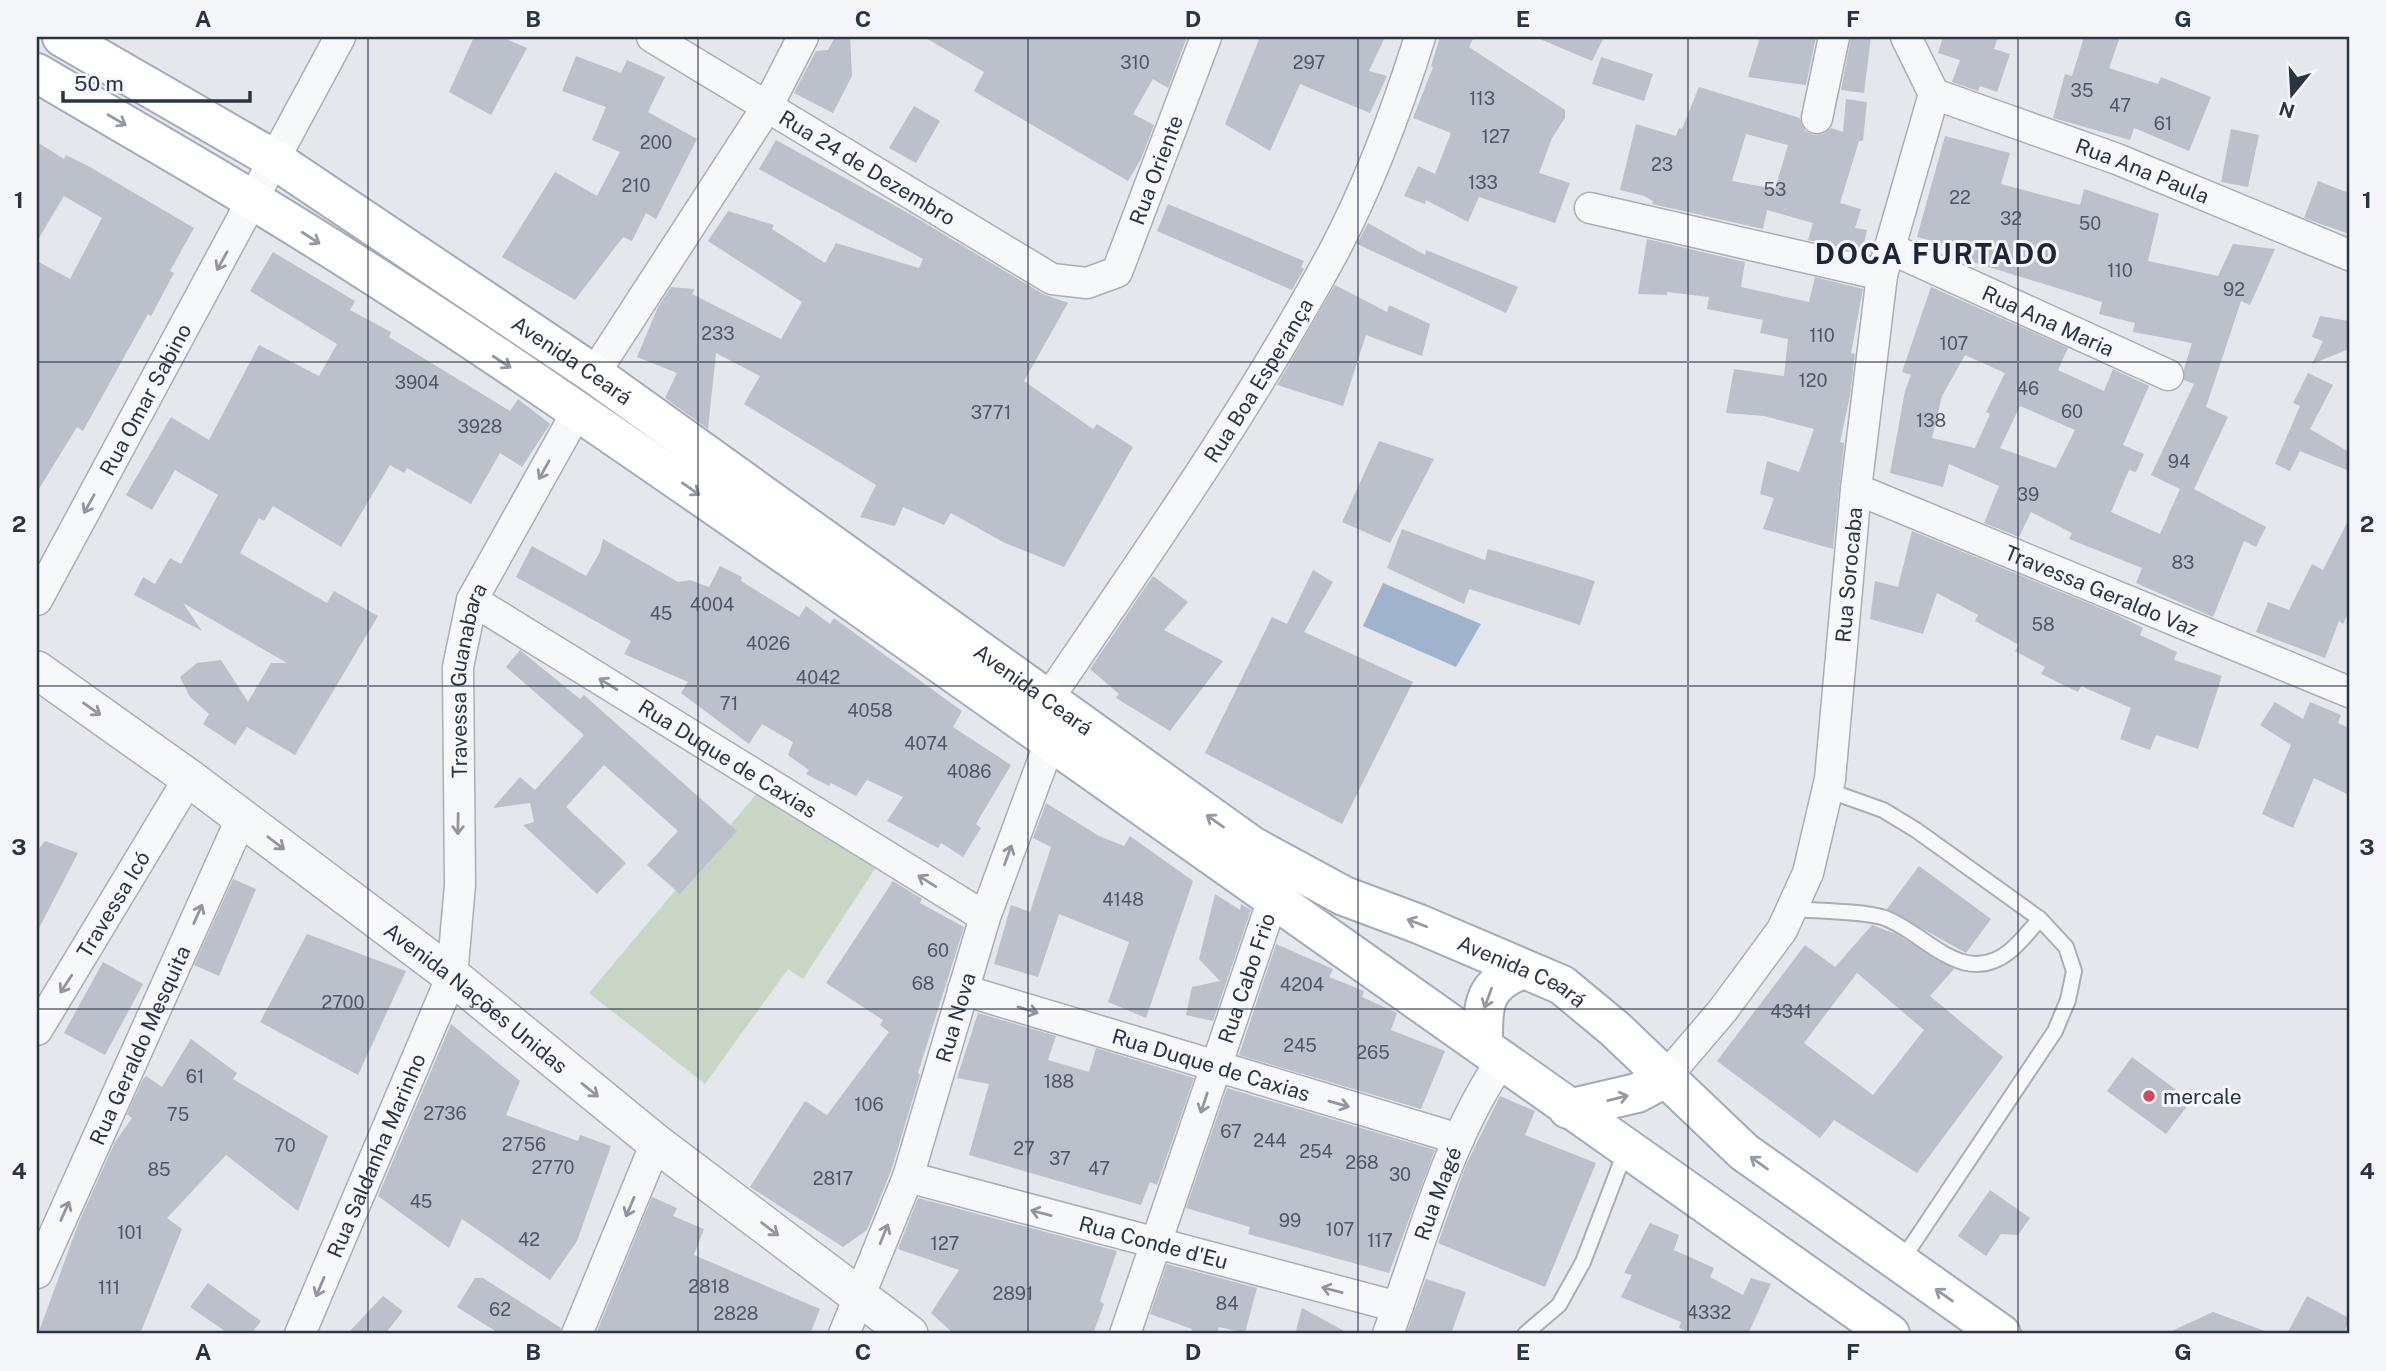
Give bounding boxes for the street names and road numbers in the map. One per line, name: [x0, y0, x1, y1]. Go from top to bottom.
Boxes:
street label: Rua 24 de Dezembro: [775, 105, 960, 230]
street label: Rua Oriente: [1124, 112, 1188, 228]
street label: Rua Ana Paula: [2072, 133, 2213, 208]
street label: Rua Ana Maria: [1979, 280, 2118, 361]
street label: Rua Boa Esperança: [1198, 294, 1318, 467]
street label: Avenida Ceará: [507, 310, 637, 410]
street label: Rua Omar Sabino: [94, 319, 196, 480]
street label: Rua Sorocaba: [1830, 506, 1867, 644]
street label: Travessa Geraldo Vaz: [2001, 539, 2203, 641]
street label: Travessa Guanabara: [445, 578, 492, 778]
street label: Avenida Ceará: [969, 638, 1098, 740]
street label: Rua Duque de Caxias: [634, 694, 822, 823]
street label: Travessa Icó: [71, 846, 155, 962]
street label: Rua Cabo Frio: [1212, 910, 1280, 1046]
street label: Avenida Nações Unidas: [379, 917, 573, 1078]
street label: Avenida Ceará: [1454, 930, 1591, 1012]
street label: Rua Geraldo Mesquita: [84, 941, 195, 1148]
street label: Rua Nova: [930, 970, 980, 1065]
street label: Rua Duque de Caxias: [1109, 1023, 1313, 1106]
street label: Rua Saldanha Marinho: [321, 1050, 430, 1261]
street label: Rua Magé: [1409, 1143, 1466, 1243]
street label: Rua Conde d'Eu: [1076, 1210, 1231, 1274]

